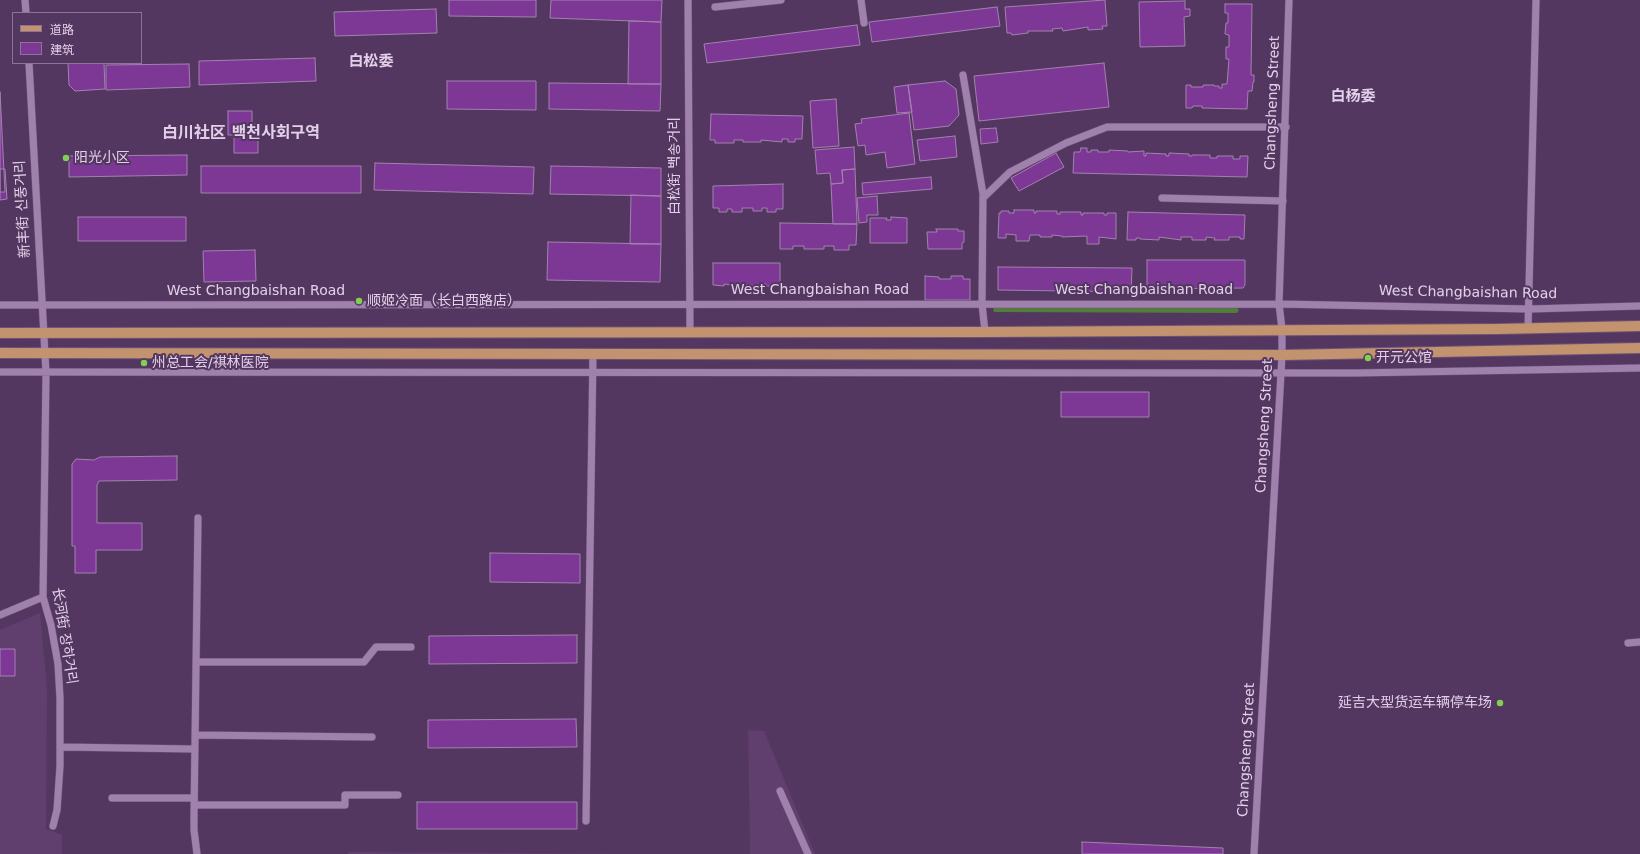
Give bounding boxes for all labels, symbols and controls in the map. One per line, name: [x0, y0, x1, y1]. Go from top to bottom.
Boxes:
legend: [12, 12, 142, 64]
text: 道路: [50, 23, 74, 37]
street label: Changsheng Street: [1262, 35, 1284, 171]
text: 建筑: [50, 43, 74, 57]
district label: 白松委: [349, 53, 393, 71]
district label: 白杨委: [1331, 88, 1375, 106]
street label: 白松街 백송거리: [667, 117, 683, 215]
district label: 白川社区 백천사회구역: [162, 124, 320, 144]
place label: 阳光小区: [74, 150, 130, 166]
marker: 阳光小区: [61, 153, 71, 163]
street label: 新丰街 신풍거리: [12, 160, 34, 258]
street label: West Changbaishan Road: [731, 282, 909, 298]
street label: West Changbaishan Road: [1055, 282, 1233, 298]
street label: West Changbaishan Road: [167, 283, 345, 299]
street label: West Changbaishan Road: [1379, 283, 1557, 303]
place label: 顺姬冷面（长白西路店）: [367, 293, 521, 309]
marker: 顺姬冷面（长白西路店）: [354, 296, 364, 306]
place label: 开元公馆: [1376, 350, 1432, 366]
marker: 开元公馆: [1363, 353, 1373, 363]
place label: 州总工会/祺林医院: [152, 355, 269, 371]
marker: 州总工会/祺林医院: [139, 358, 149, 368]
street label: Changsheng Street: [1253, 358, 1277, 494]
street label: 长河街 장하거리: [48, 586, 80, 686]
street label: Changsheng Street: [1235, 682, 1259, 818]
place label: 延吉大型货运车辆停车场: [1338, 695, 1492, 711]
marker: 延吉大型货运车辆停车场: [1495, 698, 1505, 708]

